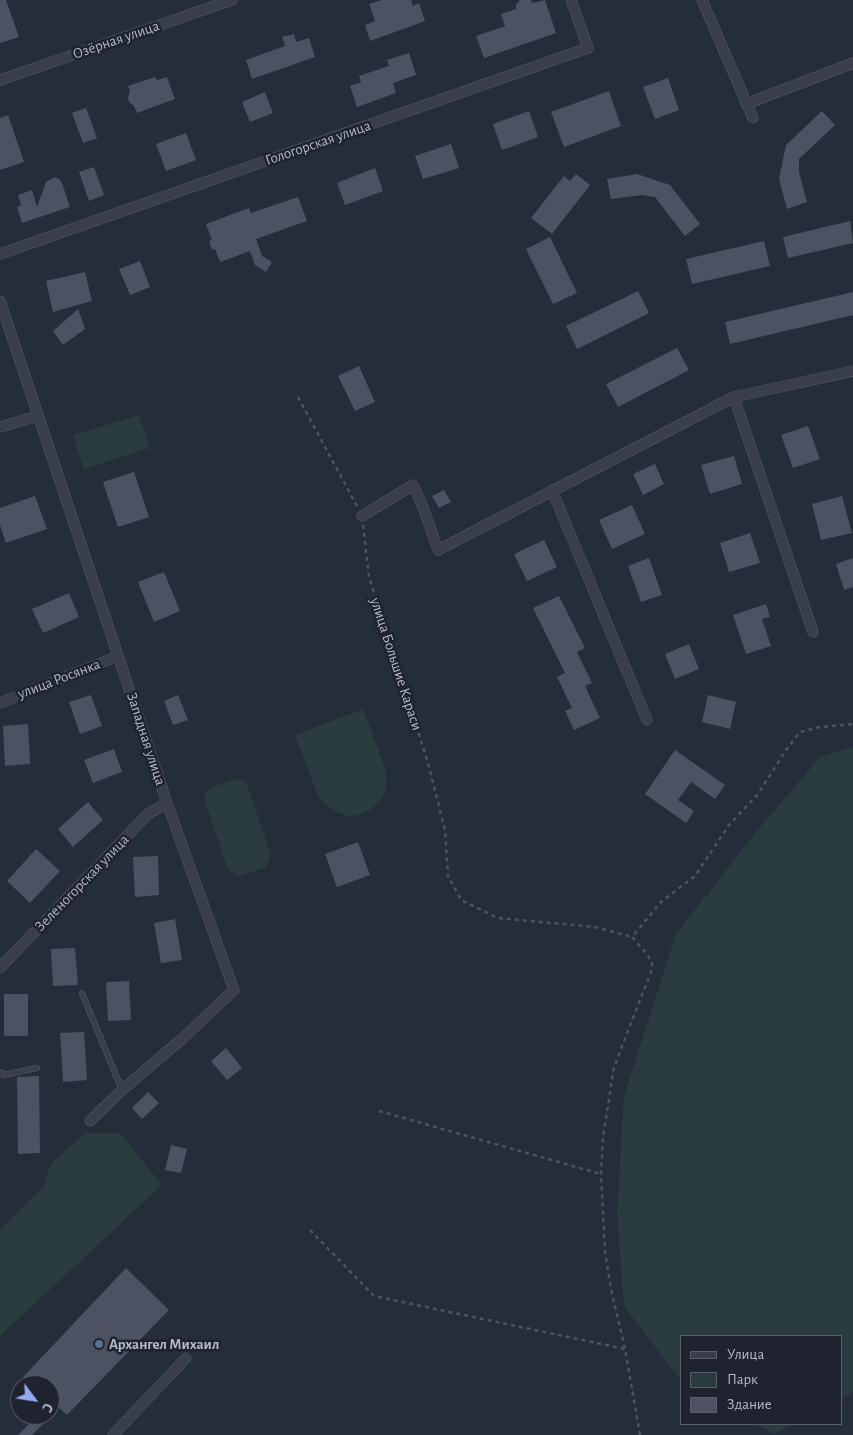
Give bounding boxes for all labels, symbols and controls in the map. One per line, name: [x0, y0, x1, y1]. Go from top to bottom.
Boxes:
street label: Озёрная улица: [70, 17, 162, 63]
street label: Гологорская улица: [263, 117, 373, 169]
street label: улица Большие Караси: [366, 595, 426, 733]
street label: улица Росянка: [15, 655, 103, 703]
street label: Западная улица: [123, 690, 169, 788]
street label: Зеленогорская улица: [31, 831, 133, 935]
place label: Архангел Михаил: [109, 1335, 219, 1353]
legend: [680, 1335, 843, 1425]
marker: Архангел Михаил: [93, 1338, 105, 1350]
text: Улица: [727, 1347, 764, 1362]
text: Парк: [727, 1372, 758, 1387]
north arrow: [10, 1375, 60, 1425]
text: Здание: [727, 1397, 772, 1412]
text: С: [39, 1400, 55, 1414]

